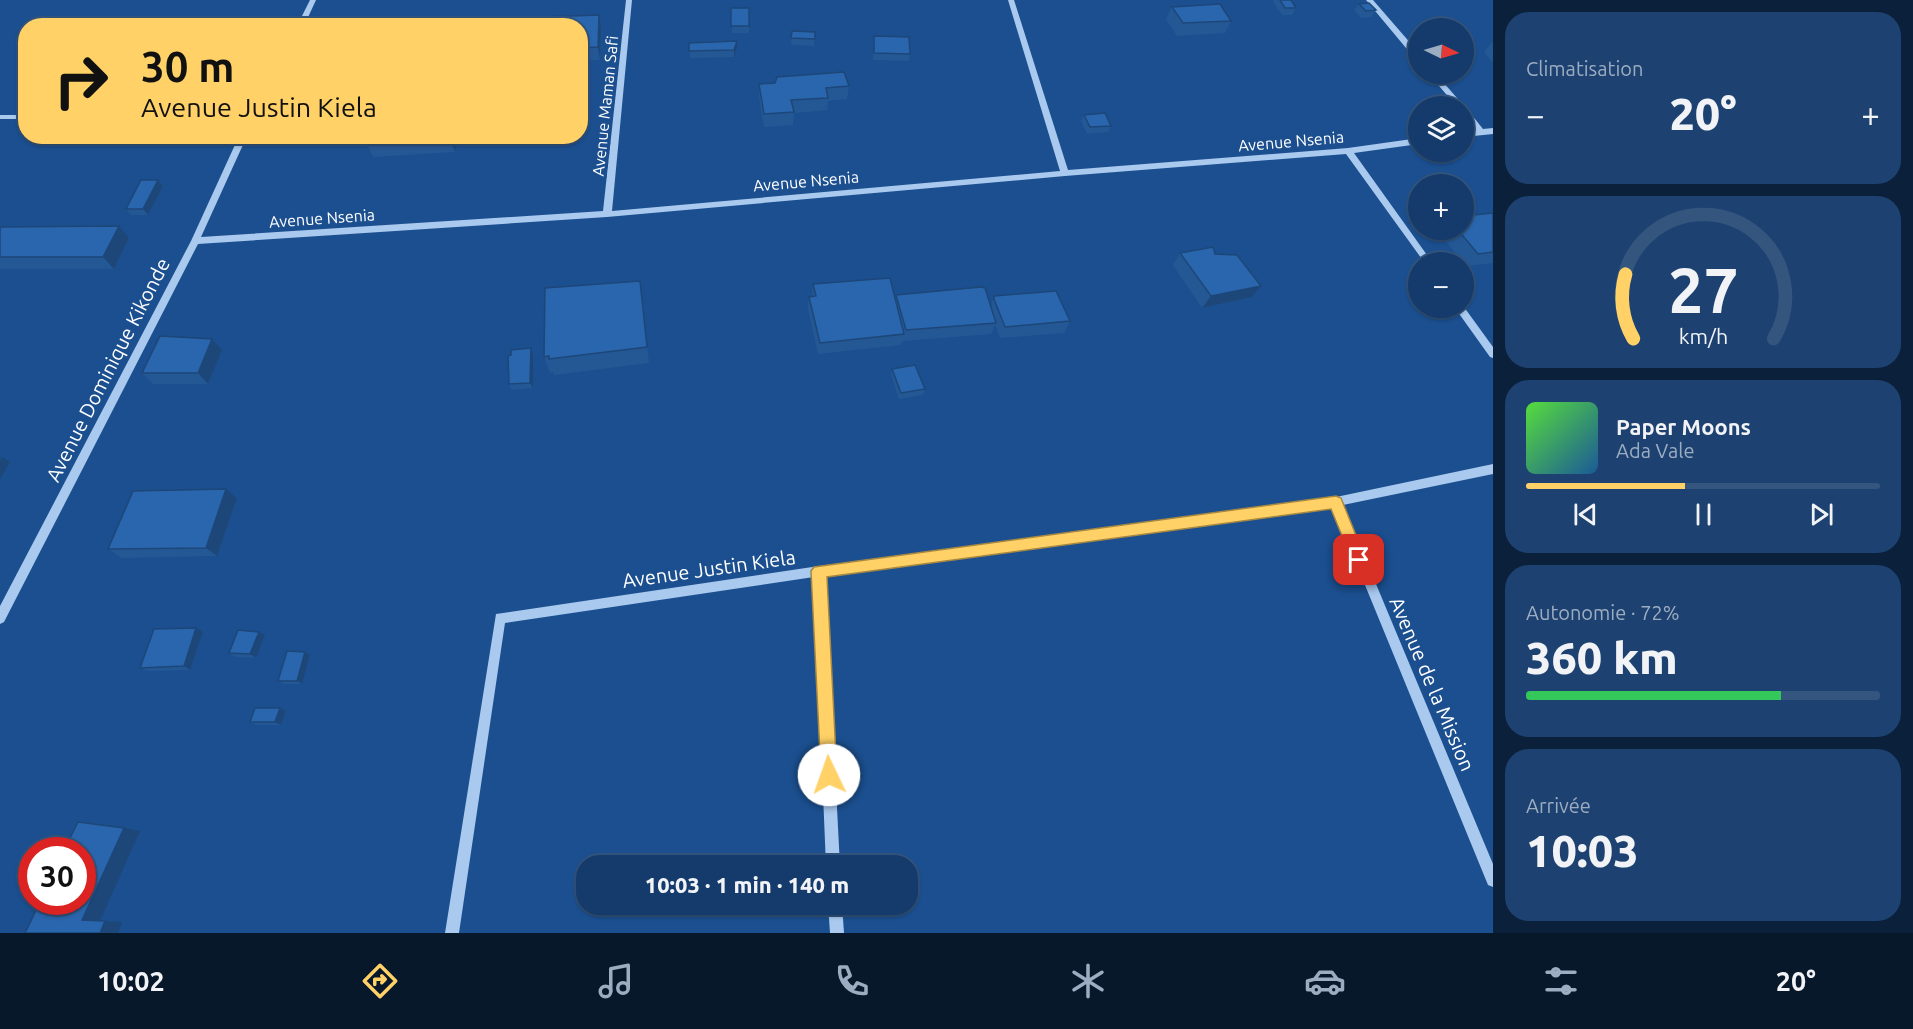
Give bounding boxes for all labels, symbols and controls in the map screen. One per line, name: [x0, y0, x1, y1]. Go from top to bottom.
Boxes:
north arrow: [1408, 18, 1474, 84]
map controls: [1408, 18, 1474, 318]
street label: Avenue Maman Safi: [589, 35, 621, 177]
icon: right: [42, 42, 120, 120]
text: 30 m: [141, 43, 235, 90]
text: Climatisation: [1526, 57, 1643, 80]
text: 20°: [1669, 88, 1737, 139]
text: Avenue Justin Kiela: [141, 92, 377, 122]
button: layers: [1408, 96, 1474, 162]
text: −: [1526, 96, 1545, 133]
text: +: [1861, 96, 1880, 133]
street label: Avenue Nsenia: [1237, 127, 1345, 155]
street label: Avenue Nsenia: [752, 167, 860, 195]
button: +: [1408, 174, 1474, 240]
street label: Avenue Nsenia: [268, 205, 376, 231]
button: −: [1408, 252, 1474, 318]
street label: Avenue Dominique Kikonde: [41, 254, 174, 485]
text: 27: [1668, 255, 1738, 325]
text: km/h: [1678, 325, 1728, 349]
text: Paper Moons: [1616, 414, 1751, 439]
text: Ada Vale: [1616, 439, 1694, 462]
icon: previous: [1569, 498, 1602, 531]
icon: pause: [1687, 498, 1720, 531]
icon: next: [1805, 498, 1838, 531]
pin: [1333, 534, 1384, 585]
icon: arrive: [1342, 543, 1375, 576]
street label: Avenue Justin Kiela: [621, 545, 797, 592]
street label: Avenue de la Mission: [1385, 593, 1480, 774]
text: Autonomie · 72%: [1526, 601, 1680, 624]
text: 360 km: [1526, 632, 1678, 683]
position arrow: [797, 743, 861, 807]
text: Arrivée: [1526, 794, 1591, 817]
text: 10:03: [1526, 825, 1639, 876]
speed limit sign: 30: [18, 837, 96, 915]
text: 10:03 · 1 min · 140 m: [645, 872, 849, 897]
icon: directions: [359, 960, 401, 1002]
icon: music: [595, 960, 637, 1002]
icon: phone: [831, 960, 873, 1002]
icon: climate: [1067, 960, 1109, 1002]
icon: car: [1304, 960, 1346, 1002]
icon: filters: [1540, 960, 1582, 1002]
text: 10:02: [97, 966, 165, 996]
text: 20°: [1776, 966, 1816, 996]

